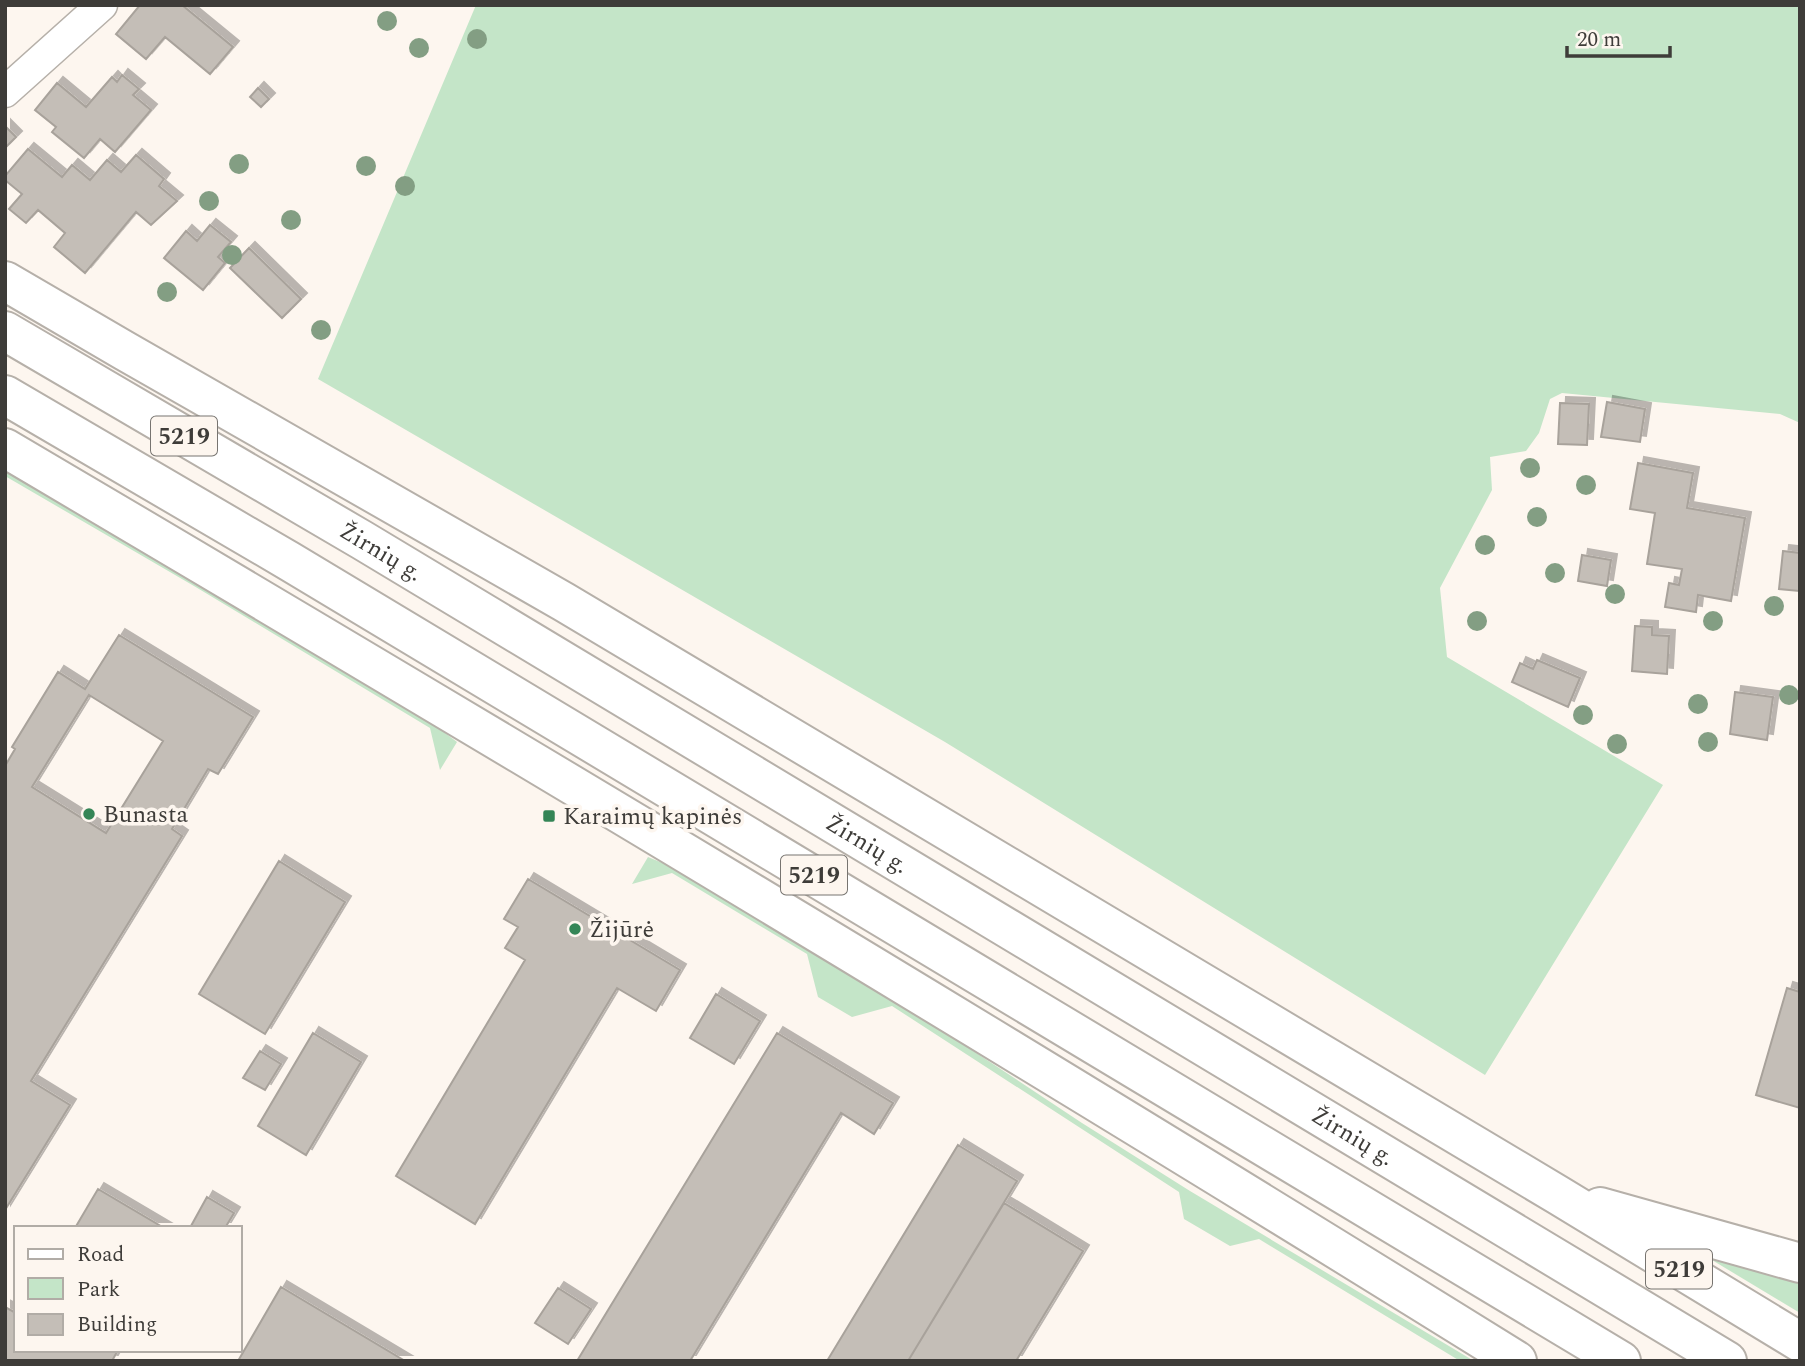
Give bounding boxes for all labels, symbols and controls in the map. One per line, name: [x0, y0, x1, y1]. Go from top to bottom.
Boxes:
scale bar: [1567, 14, 1670, 58]
text: 20 m: [1577, 24, 1621, 56]
road number: 5219: [151, 416, 217, 456]
street label: Žirnių g.: [332, 513, 429, 591]
place label: Bunasta: [103, 797, 188, 833]
place label: Karaimų kapinės: [563, 799, 742, 835]
marker: Bunasta: [81, 806, 97, 822]
street label: Žirnių g.: [818, 806, 915, 884]
marker: Karaimų kapinės: [541, 808, 557, 824]
road number: 5219: [781, 856, 847, 894]
place label: Žijūrė: [589, 912, 654, 948]
marker: Žijūrė: [567, 921, 583, 937]
street label: Žirnių g.: [1304, 1098, 1401, 1176]
legend: [14, 1226, 242, 1352]
text: Road: [77, 1239, 124, 1271]
road number: 5219: [1646, 1250, 1712, 1288]
text: Park: [77, 1274, 121, 1306]
text: Building: [77, 1309, 157, 1341]

